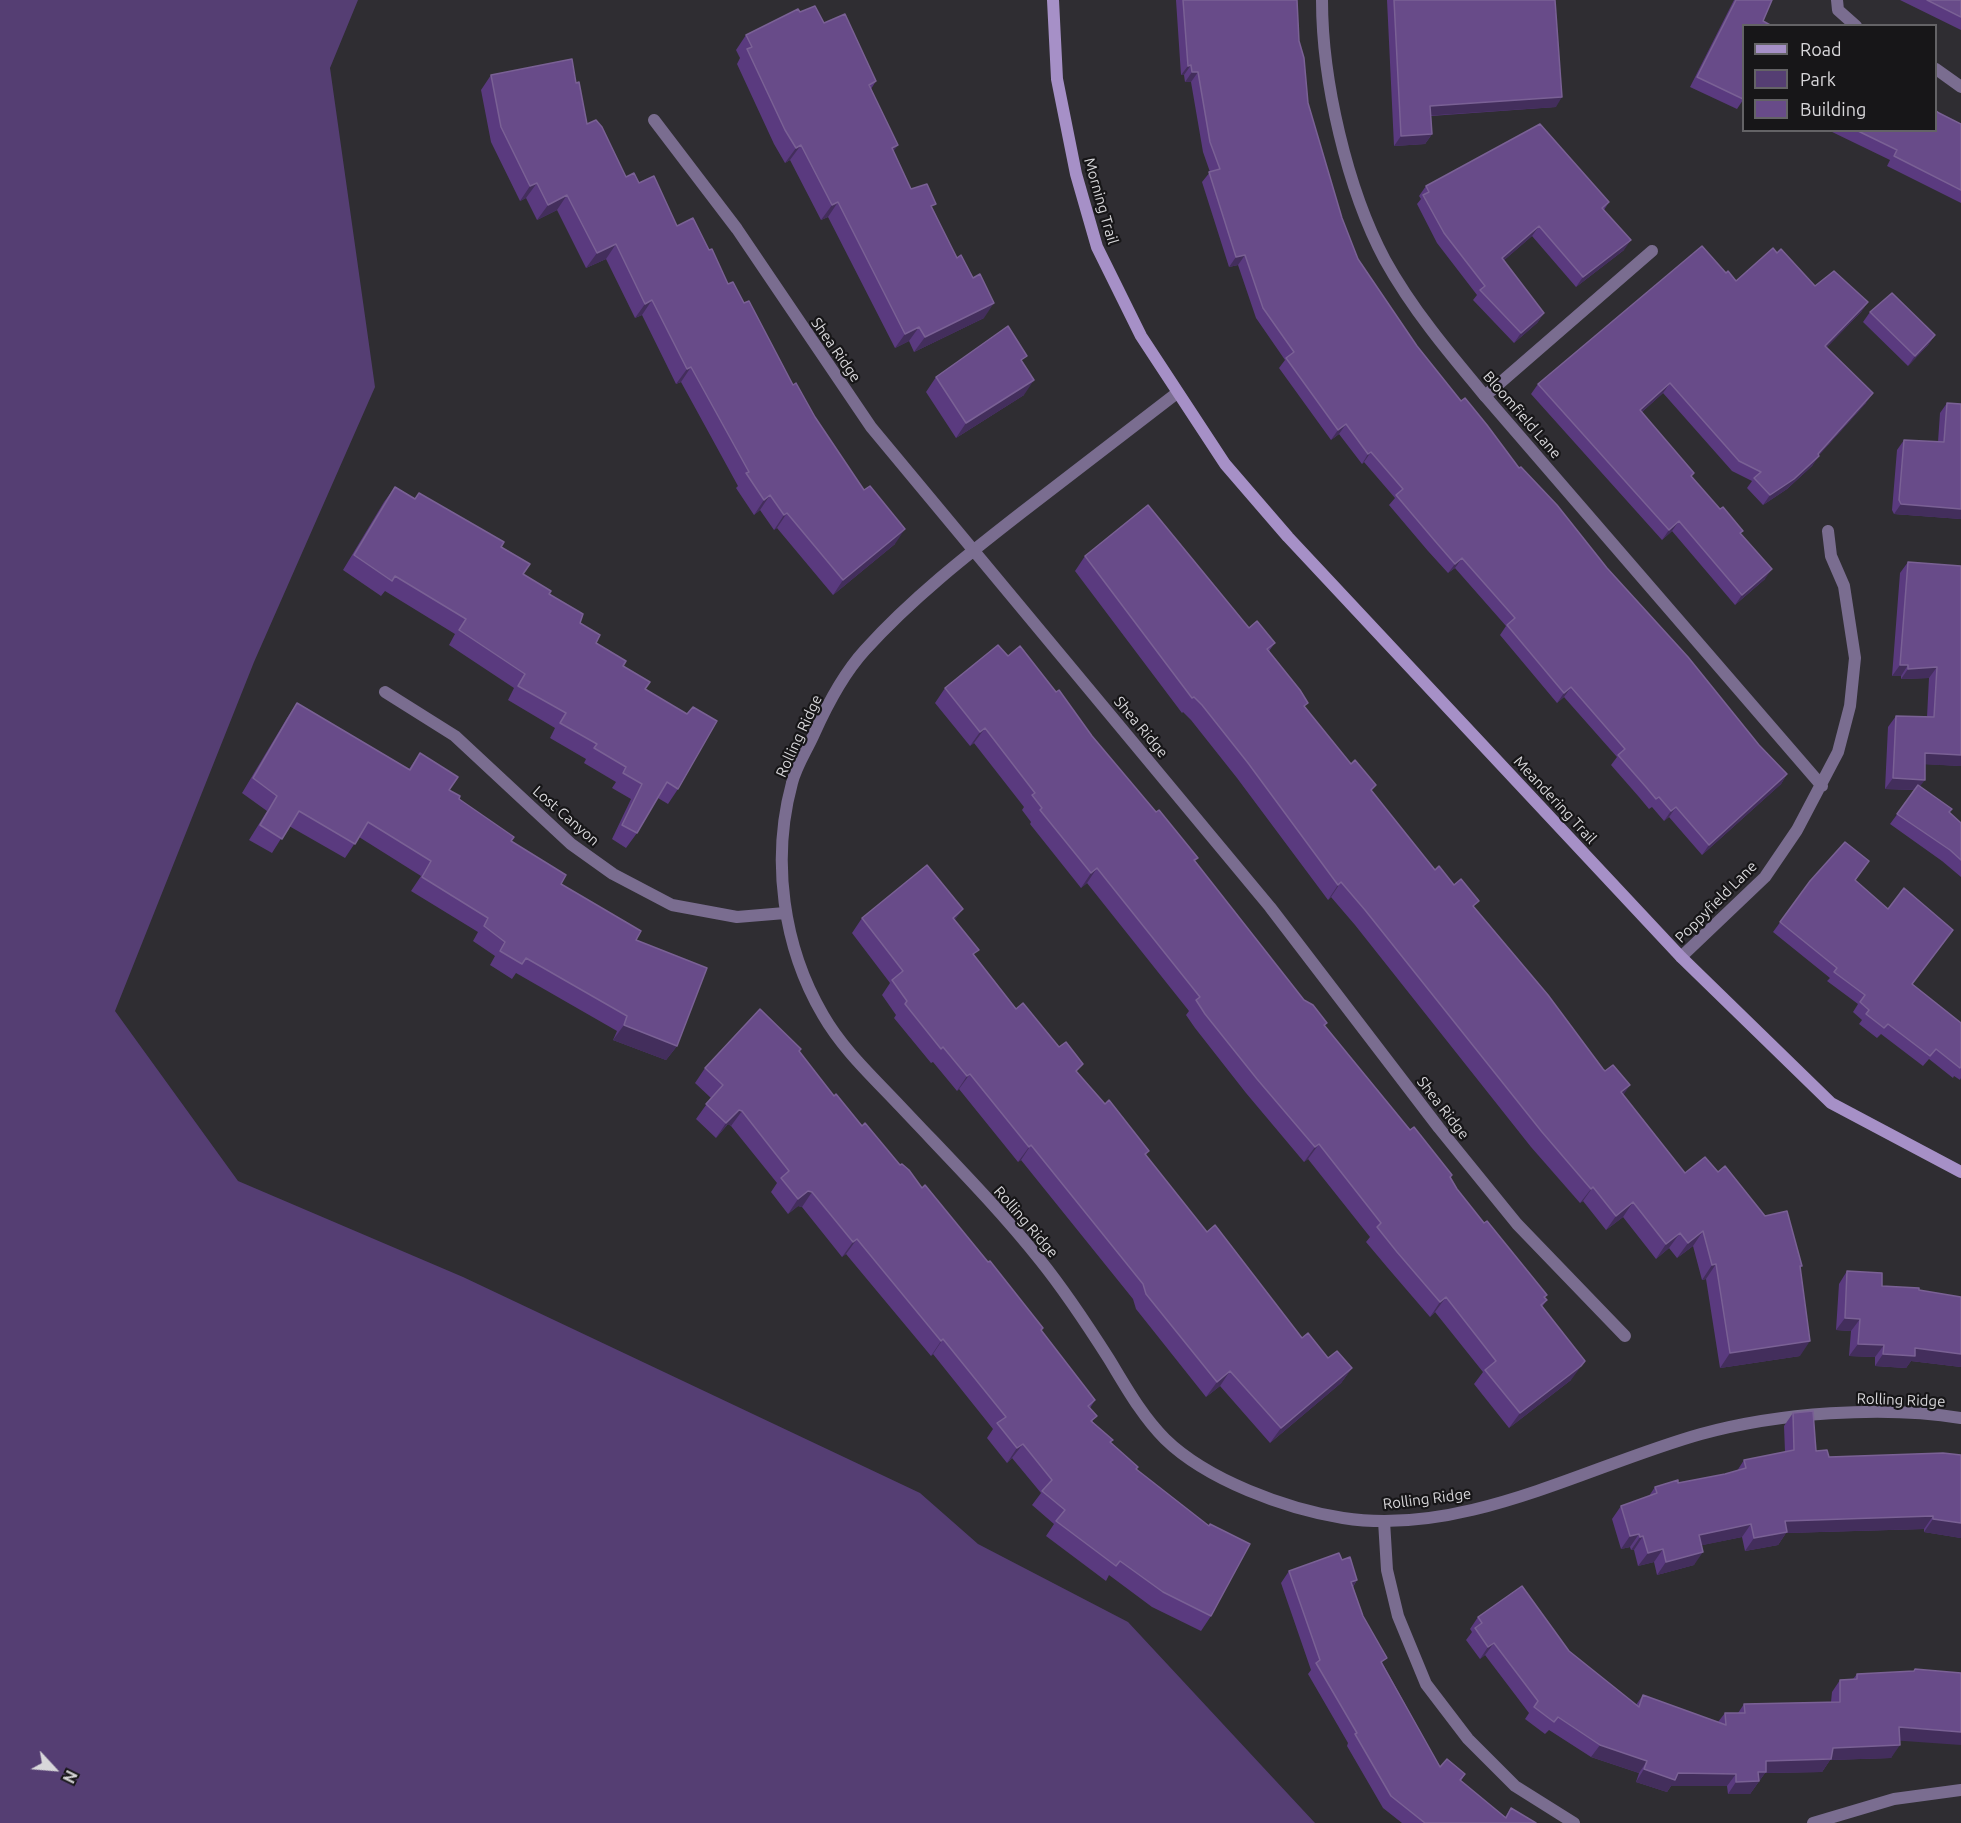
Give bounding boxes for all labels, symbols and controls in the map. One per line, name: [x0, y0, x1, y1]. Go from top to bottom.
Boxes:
legend: [1742, 24, 1937, 132]
text: Road: [1800, 39, 1842, 59]
text: Park: [1800, 69, 1836, 89]
text: Building: [1800, 99, 1866, 119]
street label: Morning Trail: [1080, 156, 1122, 246]
street label: Shea Ridge: [807, 314, 865, 386]
street label: Bloomfield Lane: [1479, 368, 1565, 462]
street label: Rolling Ridge: [772, 692, 826, 780]
street label: Shea Ridge: [1110, 693, 1172, 761]
street label: Meandering Trail: [1510, 752, 1600, 848]
street label: Lost Canyon: [529, 782, 603, 850]
street label: Poppyfield Lane: [1671, 857, 1761, 947]
street label: Shea Ridge: [1413, 1073, 1473, 1143]
street label: Rolling Ridge: [990, 1183, 1062, 1261]
street label: Rolling Ridge: [1856, 1389, 1946, 1411]
street label: Rolling Ridge: [1382, 1485, 1472, 1513]
north arrow: [24, 1739, 84, 1799]
text: N: [59, 1768, 81, 1786]

